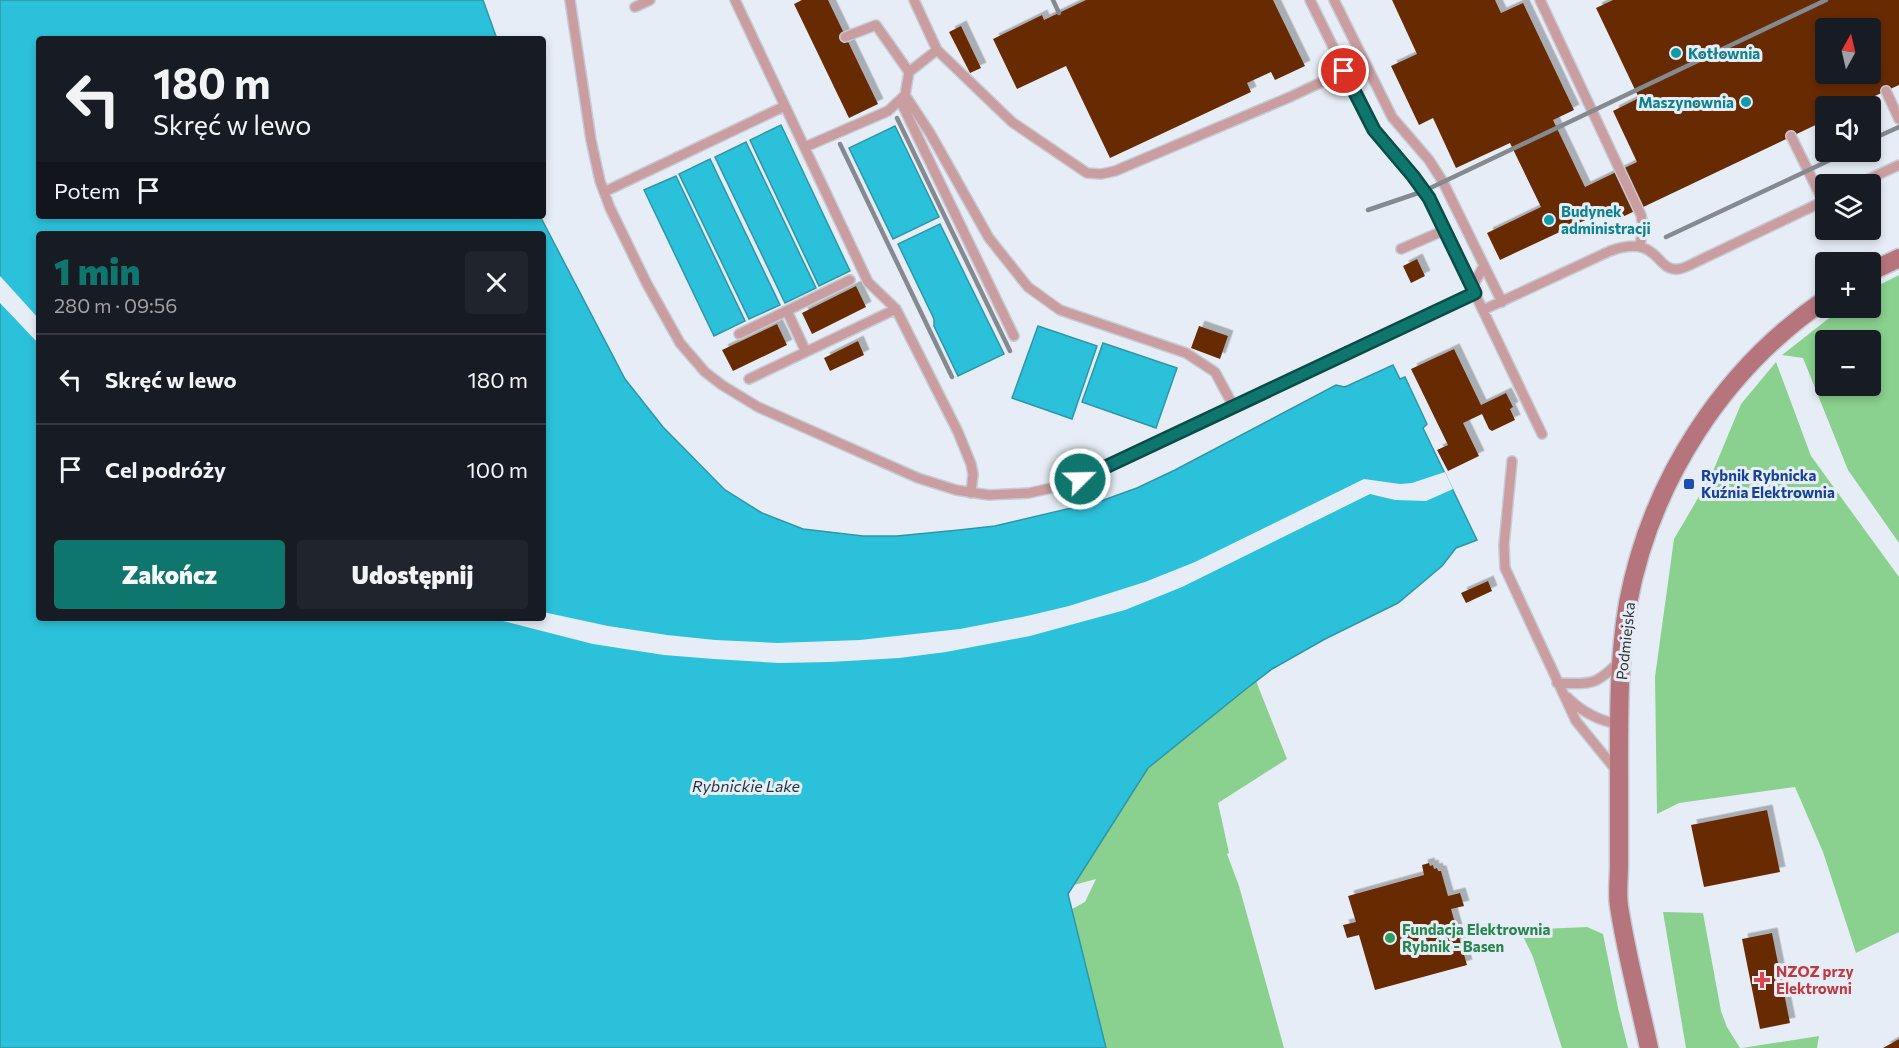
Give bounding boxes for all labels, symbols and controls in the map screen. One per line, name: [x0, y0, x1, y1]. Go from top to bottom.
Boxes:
north arrow: [1815, 18, 1881, 84]
map controls: [1815, 18, 1881, 396]
place label: Kotłownia: [1688, 44, 1760, 62]
pin: [1318, 45, 1369, 96]
marker: Kotłownia: [1669, 46, 1683, 60]
icon: arrive: [1327, 54, 1360, 87]
text: 180 m: [153, 56, 271, 108]
icon: left: [54, 60, 132, 138]
place label: Maszynownia: [1638, 93, 1734, 111]
marker: Maszynownia: [1739, 95, 1753, 109]
button: sound: [1815, 96, 1881, 162]
text: Skręć w lewo: [153, 108, 311, 141]
icon: arrive: [132, 174, 165, 207]
button: layers: [1815, 174, 1881, 240]
text: Potem: [54, 177, 120, 204]
place label: Budynek administracji: [1561, 202, 1651, 237]
marker: Budynek administracji: [1542, 213, 1556, 227]
text: 1 min: [54, 248, 140, 292]
button: close: [465, 251, 528, 314]
button: +: [1815, 252, 1881, 318]
text: 280 m · 09:56: [54, 293, 177, 317]
button: −: [1815, 330, 1881, 396]
icon: left: [54, 363, 87, 396]
text: Skręć w lewo: [105, 366, 237, 393]
text: 180 m: [467, 366, 528, 393]
position arrow: [1048, 447, 1112, 511]
icon: arrive: [54, 453, 87, 486]
text: Cel podróży: [105, 456, 226, 483]
text: 100 m: [466, 456, 528, 483]
place label: Rybnik Rybnicka Kuźnia Elektrownia: [1701, 466, 1835, 501]
marker: Rybnik Rybnicka Kuźnia Elektrownia: [1682, 477, 1696, 491]
button: Zakończ: [54, 540, 285, 609]
button: Udostępnij: [297, 540, 528, 609]
street label: Podmiejska: [1612, 601, 1638, 681]
water label: Rybnickie Lake: [692, 776, 801, 795]
place label: Fundacja Elektrownia Rybnik - Basen: [1402, 920, 1550, 955]
marker: Fundacja Elektrownia Rybnik - Basen: [1383, 931, 1397, 945]
place label: NZOZ przy Elektrowni: [1776, 962, 1854, 997]
marker: NZOZ przy Elektrowni: [1753, 971, 1771, 989]

